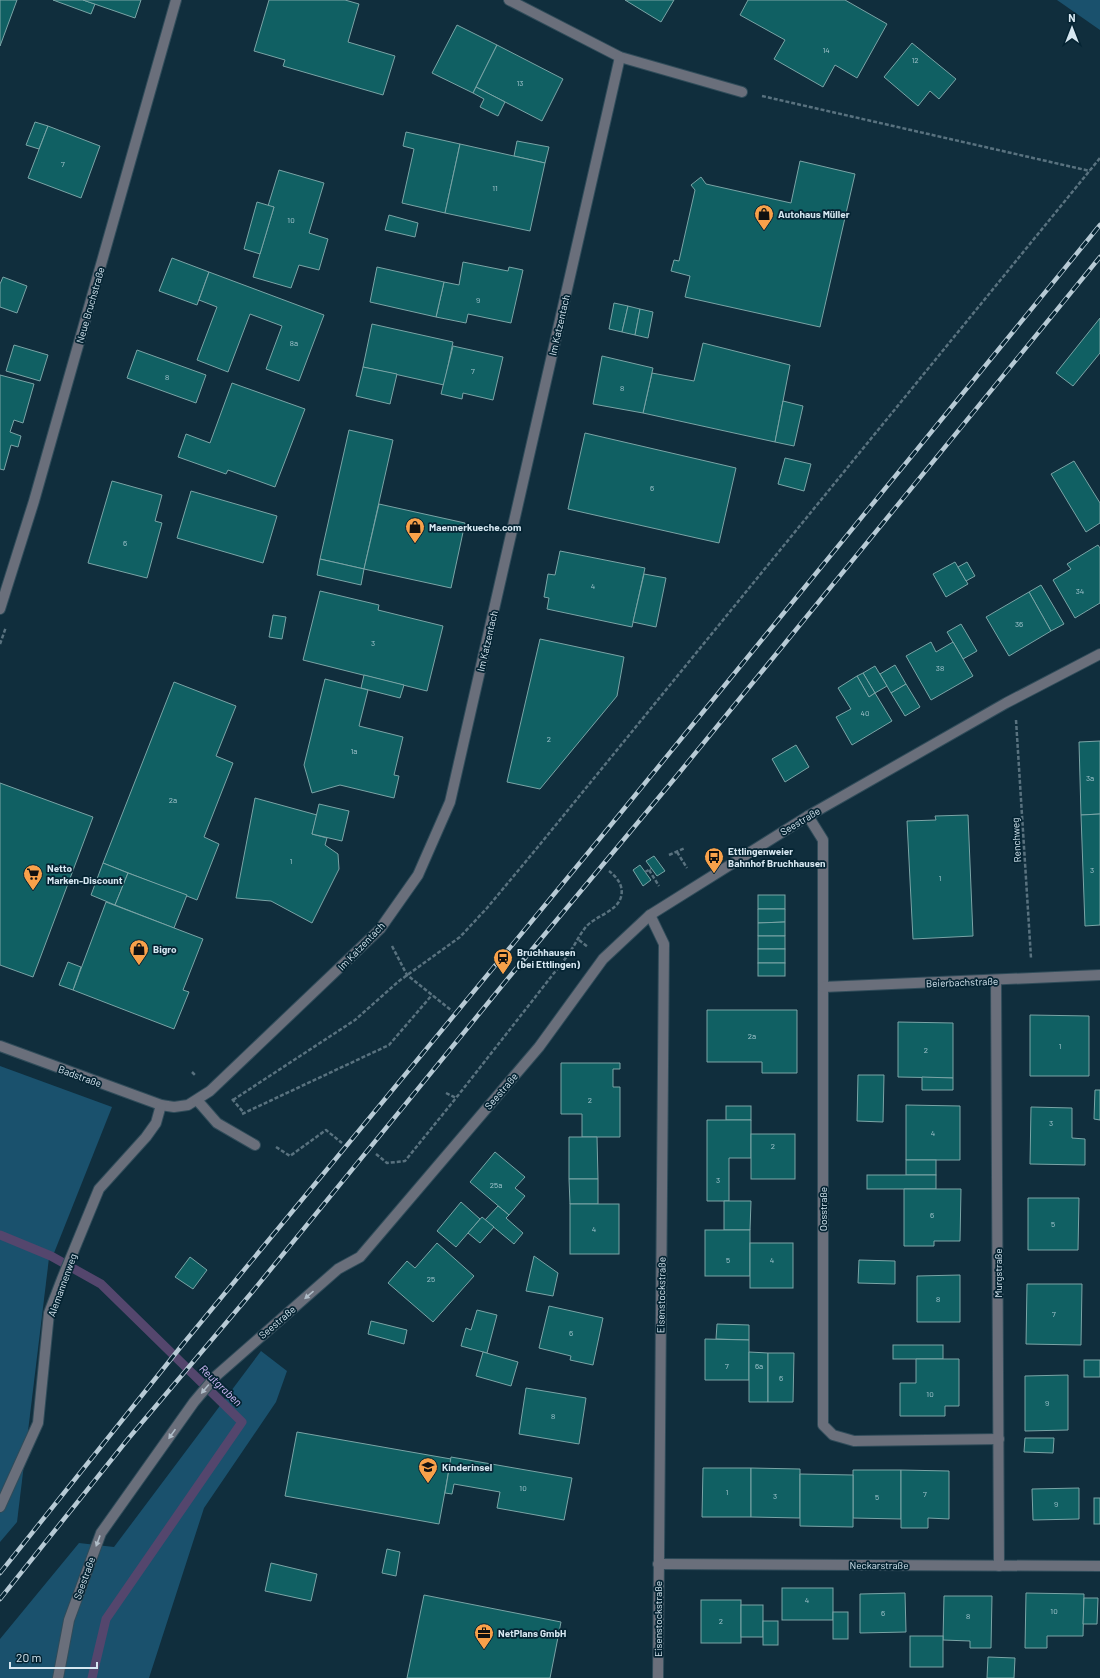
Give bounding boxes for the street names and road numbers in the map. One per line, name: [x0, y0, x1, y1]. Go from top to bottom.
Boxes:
street label: Neue Bruchstraße: [73, 266, 107, 344]
street label: Im Katzentach: [546, 293, 572, 357]
street label: Im Katzentach: [474, 609, 500, 673]
street label: Seestraße: [778, 804, 822, 838]
street label: Renchweg: [1009, 817, 1023, 863]
street label: Im Katzentach: [335, 919, 387, 973]
street label: Beierbachstraße: [926, 975, 998, 989]
street label: Badstraße: [57, 1063, 103, 1089]
street label: Seestraße: [482, 1070, 520, 1112]
street label: Oosstraße: [817, 1187, 829, 1231]
street label: Murgstraße: [992, 1248, 1004, 1298]
street label: Alemannenweg: [45, 1252, 79, 1318]
street label: Eisenstockstraße: [654, 1257, 668, 1333]
street label: Seestraße: [256, 1303, 298, 1341]
street label: Seestraße: [71, 1555, 97, 1601]
street label: Neckarstraße: [850, 1559, 909, 1571]
street label: Eisenstockstraße: [652, 1581, 664, 1657]

